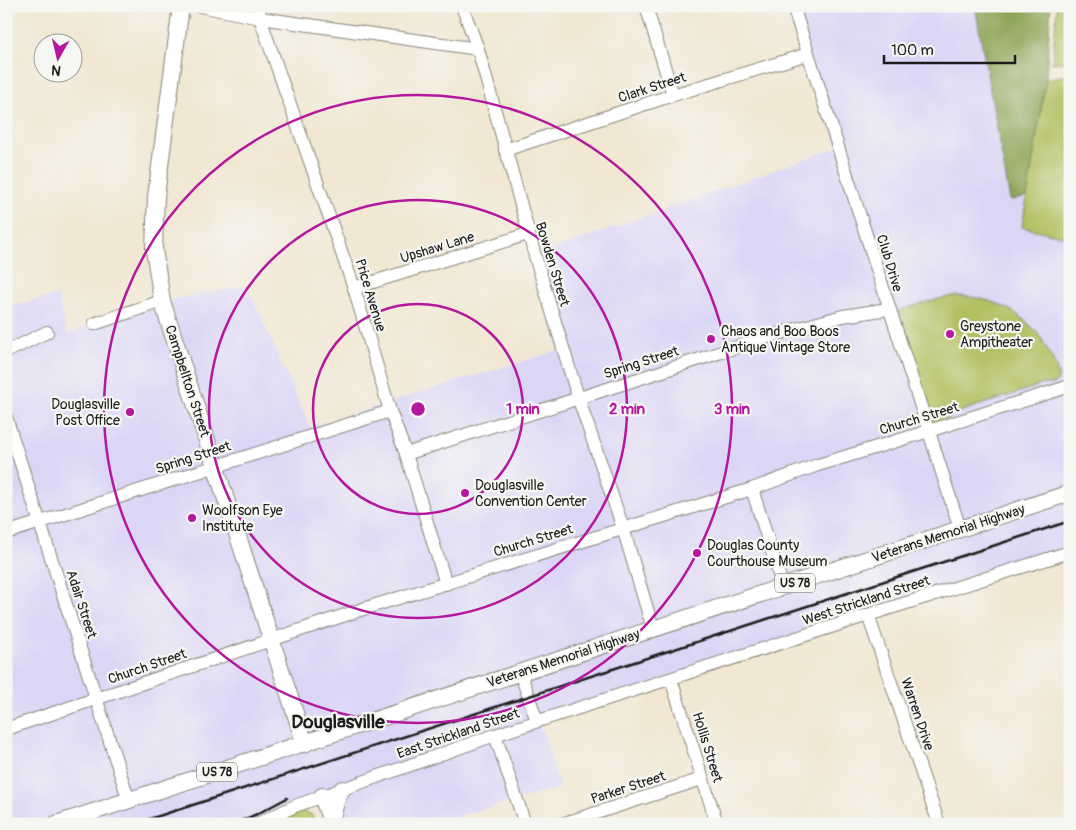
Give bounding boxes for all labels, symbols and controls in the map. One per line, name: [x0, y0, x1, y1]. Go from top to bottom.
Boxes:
north arrow: [32, 32, 82, 82]
scale bar: [884, 32, 1015, 64]
text: 100 m: [891, 41, 934, 60]
text: N: [50, 61, 62, 79]
street label: Clark Street: [616, 68, 689, 106]
street label: Bowden Street: [532, 220, 574, 309]
street label: Upshaw Lane: [398, 228, 476, 267]
street label: Club Drive: [873, 233, 906, 294]
street label: Price Avenue: [351, 257, 390, 334]
place label: Greystone Ampitheater: [960, 318, 1033, 351]
street label: Campbellton Street: [161, 323, 214, 440]
place label: Chaos and Boo Boos Antique Vintage Store: [721, 323, 850, 356]
marker: Greystone Ampitheater: [944, 328, 956, 340]
marker: Chaos and Boo Boos Antique Vintage Store: [705, 333, 717, 345]
street label: Spring Street: [601, 342, 681, 383]
place label: Douglasville Post Office: [51, 396, 120, 429]
street label: Church Street: [877, 398, 961, 439]
centre of rings: [409, 400, 427, 418]
text: 1 min: [506, 400, 540, 419]
text: 2 min: [609, 400, 645, 419]
text: 3 min: [714, 400, 750, 419]
marker: Douglasville Post Office: [124, 406, 136, 418]
street label: Spring Street: [153, 437, 233, 478]
place label: Douglasville Convention Center: [475, 477, 587, 510]
marker: Douglasville Convention Center: [459, 487, 471, 499]
street label: Veterans Memorial Highway: [869, 501, 1027, 566]
place label: Woolfson Eye Institute: [202, 502, 283, 535]
marker: Woolfson Eye Institute: [186, 512, 198, 524]
street label: Church Street: [491, 520, 575, 561]
place label: Douglas County Courthouse Museum: [707, 537, 828, 570]
marker: Douglas County Courthouse Museum: [691, 547, 703, 559]
street label: Adair Street: [62, 568, 101, 641]
street label: West Strickland Street: [800, 572, 932, 629]
road number: US 78: [775, 574, 815, 592]
street label: Veterans Memorial Highway: [484, 626, 642, 691]
street label: Church Street: [106, 645, 189, 688]
street label: Warren Drive: [897, 676, 938, 753]
street label: East Strickland Street: [395, 704, 522, 762]
district label: Douglasville: [291, 710, 385, 734]
street label: Hollis Street: [689, 710, 726, 785]
road number: US 78: [197, 762, 237, 782]
street label: Parker Street: [589, 767, 668, 808]

